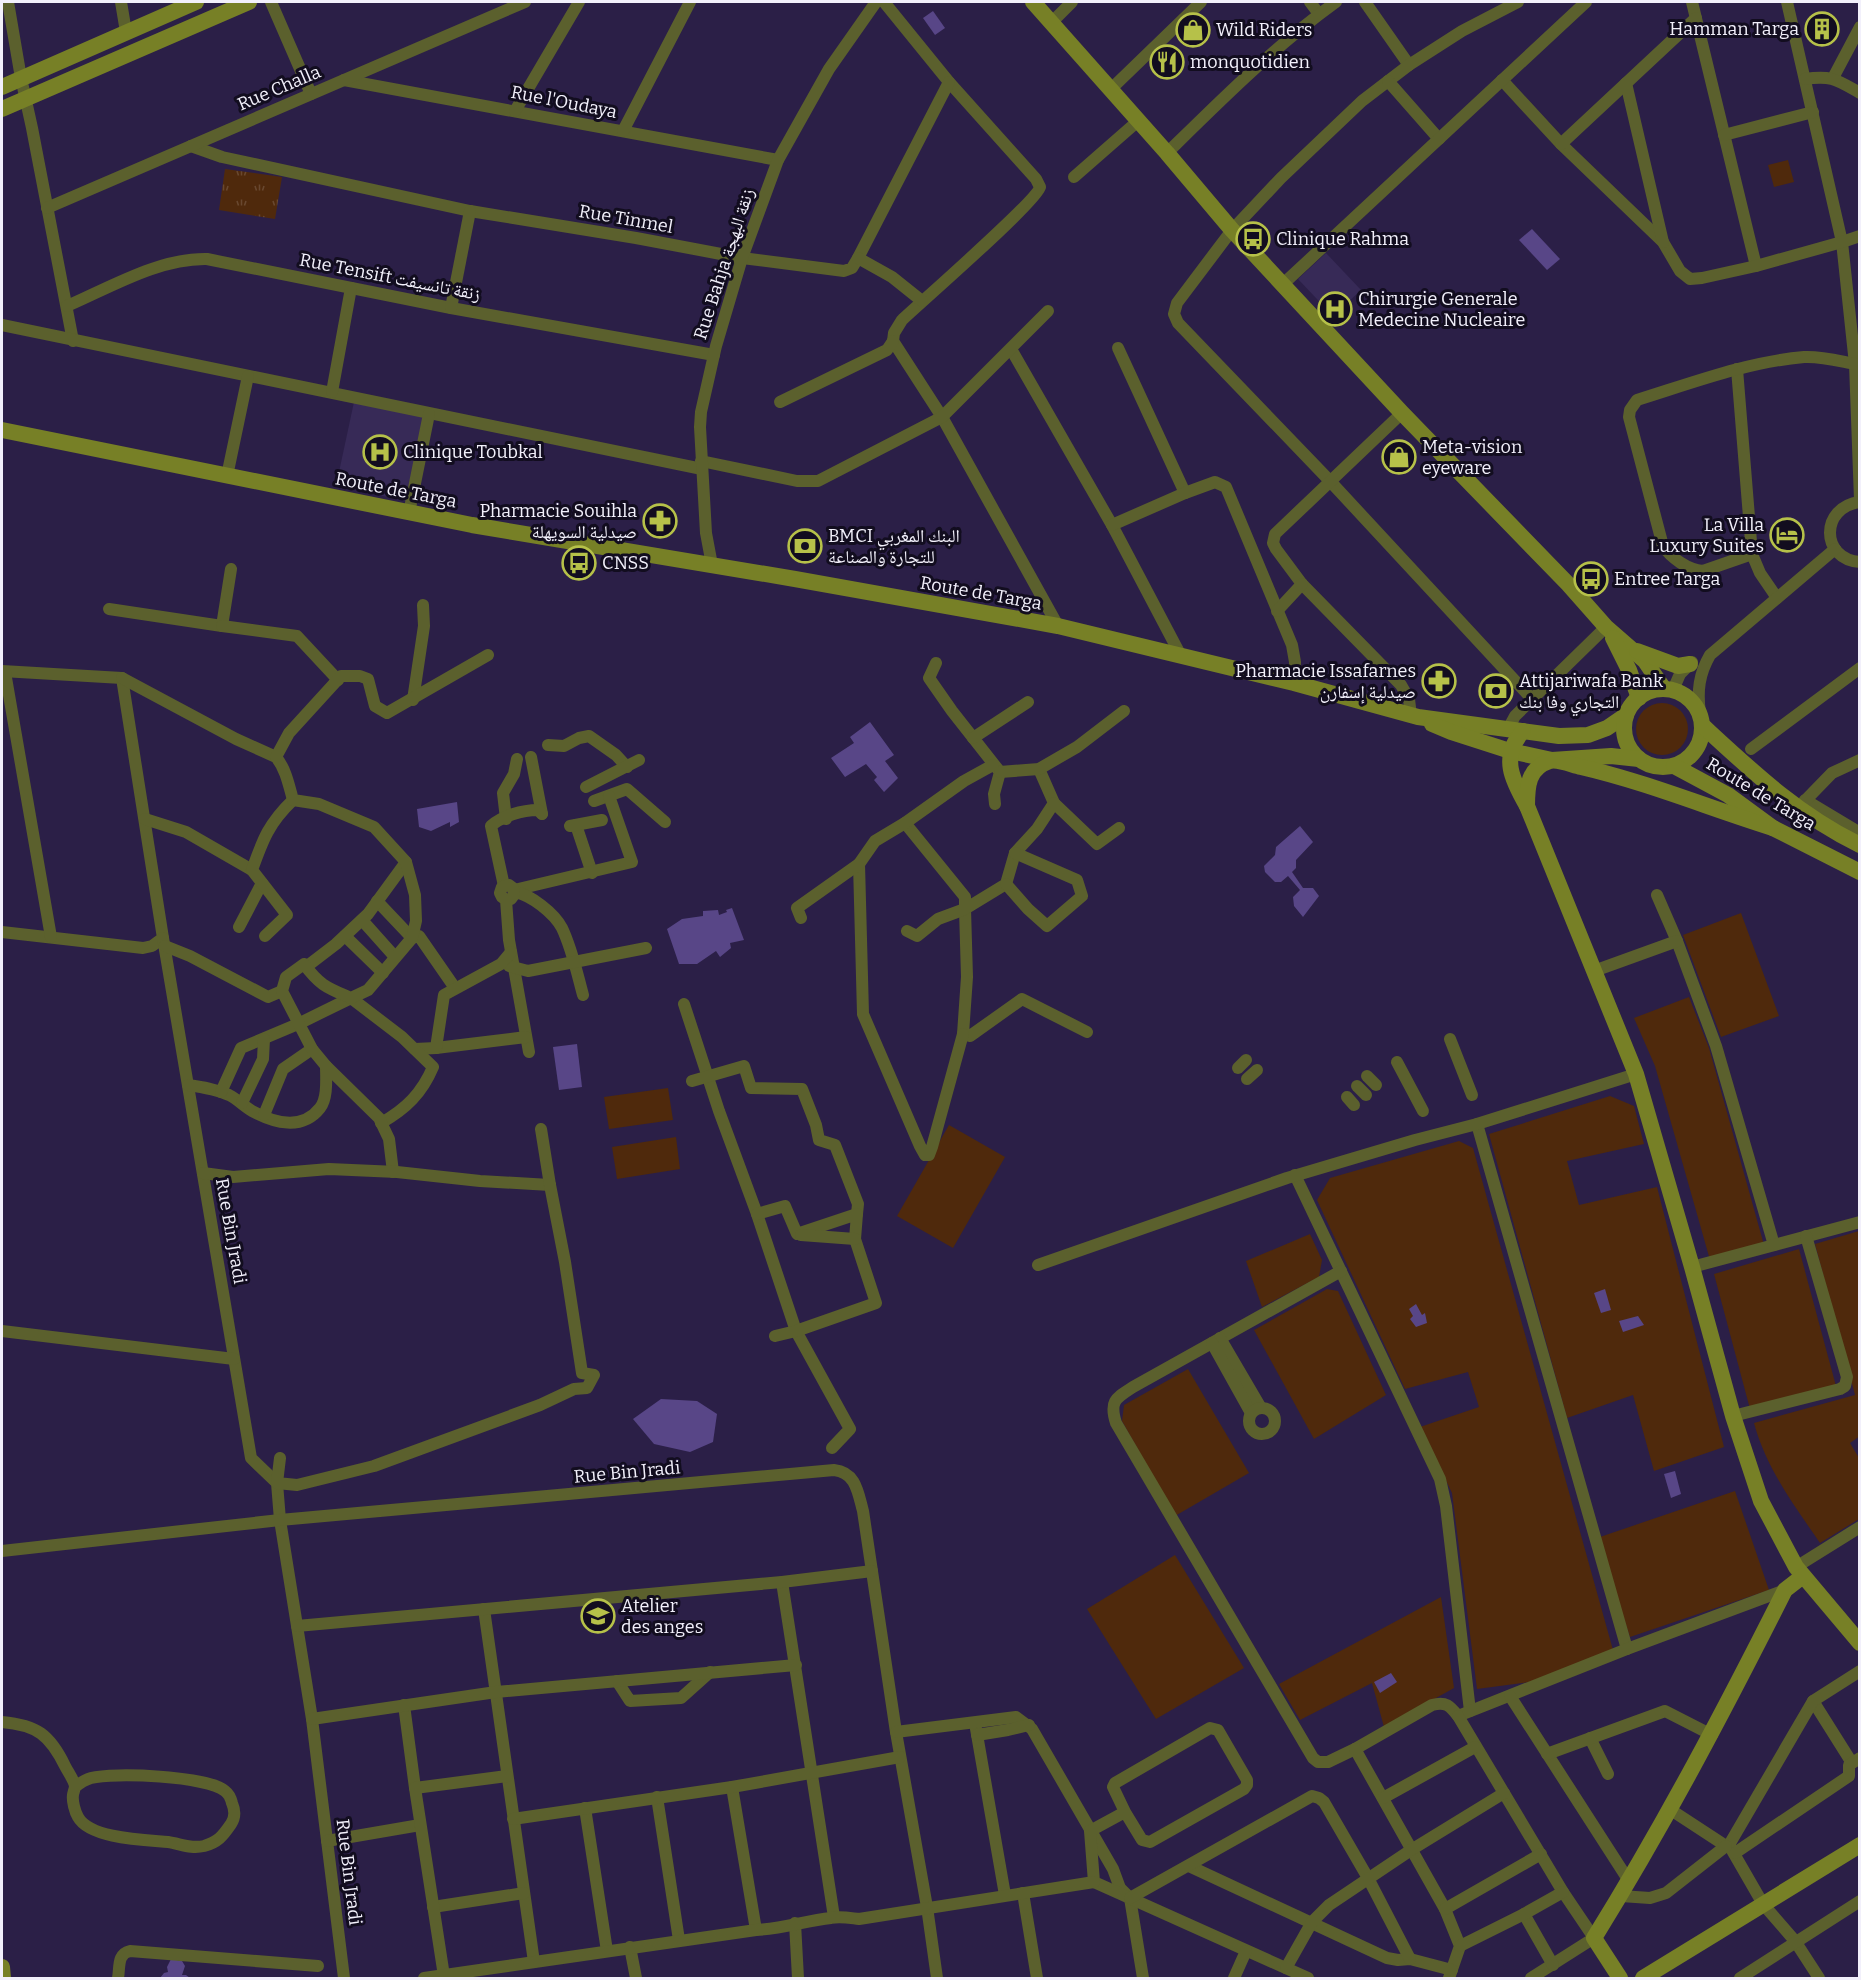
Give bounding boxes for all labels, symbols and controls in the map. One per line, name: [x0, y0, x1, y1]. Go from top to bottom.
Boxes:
building icon: Hamman Targa: [1804, 11, 1840, 47]
shop icon: Wild Riders: [1175, 12, 1211, 48]
place label: Hamman Targa: [1669, 18, 1799, 40]
place label: Wild Riders: [1216, 19, 1312, 41]
restaurant icon: monquotidien: [1149, 44, 1185, 80]
place label: monquotidien: [1190, 51, 1311, 73]
street label: Rue Challa: [234, 61, 324, 115]
street label: Rue l'Oudaya: [509, 81, 619, 123]
street label: Rue Bahja زنقة البهجة: [689, 186, 759, 342]
street label: Rue Tinmel: [577, 200, 675, 238]
bus stop icon: Clinique Rahma: [1235, 221, 1271, 257]
place label: Clinique Rahma: [1276, 228, 1409, 250]
street label: Rue Tensift زنقة تانسيفت: [298, 249, 482, 305]
place label: Chirurgie Generale Medecine Nucleaire: [1358, 288, 1525, 331]
hospital icon: Chirurgie Generale Medecine Nucleaire: [1317, 291, 1353, 327]
hospital icon: Clinique Toubkal: [362, 434, 398, 470]
place label: Meta-vision eyeware: [1422, 436, 1523, 479]
shop icon: Meta-vision eyeware: [1381, 439, 1417, 475]
place label: Clinique Toubkal: [403, 441, 543, 463]
street label: Route de Targa: [333, 467, 459, 513]
place label: Pharmacie Souihla صيدلية السويهلة: [480, 500, 637, 543]
pharmacy icon: Pharmacie Souihla صيدلية السويهلة: [642, 503, 678, 539]
place label: La Villa Luxury Suites: [1649, 514, 1764, 557]
hotel icon: La Villa Luxury Suites: [1769, 517, 1805, 553]
place label: BMCI البنك المغربي للتجارة والصناعة: [828, 525, 960, 568]
bank icon: BMCI البنك المغربي للتجارة والصناعة: [787, 528, 823, 564]
bus stop icon: CNSS: [561, 545, 597, 581]
place label: CNSS: [602, 552, 649, 574]
bus stop icon: Entree Targa: [1573, 561, 1609, 597]
place label: Entree Targa: [1614, 568, 1721, 590]
street label: Route de Targa: [918, 571, 1044, 615]
place label: Pharmacie Issafarnes صيدلية إسفارن: [1235, 660, 1416, 704]
pharmacy icon: Pharmacie Issafarnes صيدلية إسفارن: [1421, 663, 1457, 699]
place label: Attijariwafa Bank التجاري وفا بنك: [1519, 670, 1664, 717]
bank icon: Attijariwafa Bank التجاري وفا بنك: [1478, 673, 1514, 709]
street label: Route de Targa: [1702, 753, 1820, 835]
street label: Rue Bin Jradi: [211, 1176, 251, 1286]
street label: Rue Bin Jradi: [573, 1456, 681, 1488]
place label: Atelier des anges: [621, 1595, 703, 1638]
school or university icon: Atelier des anges: [580, 1598, 616, 1634]
street label: Rue Bin Jradi: [332, 1818, 366, 1926]

